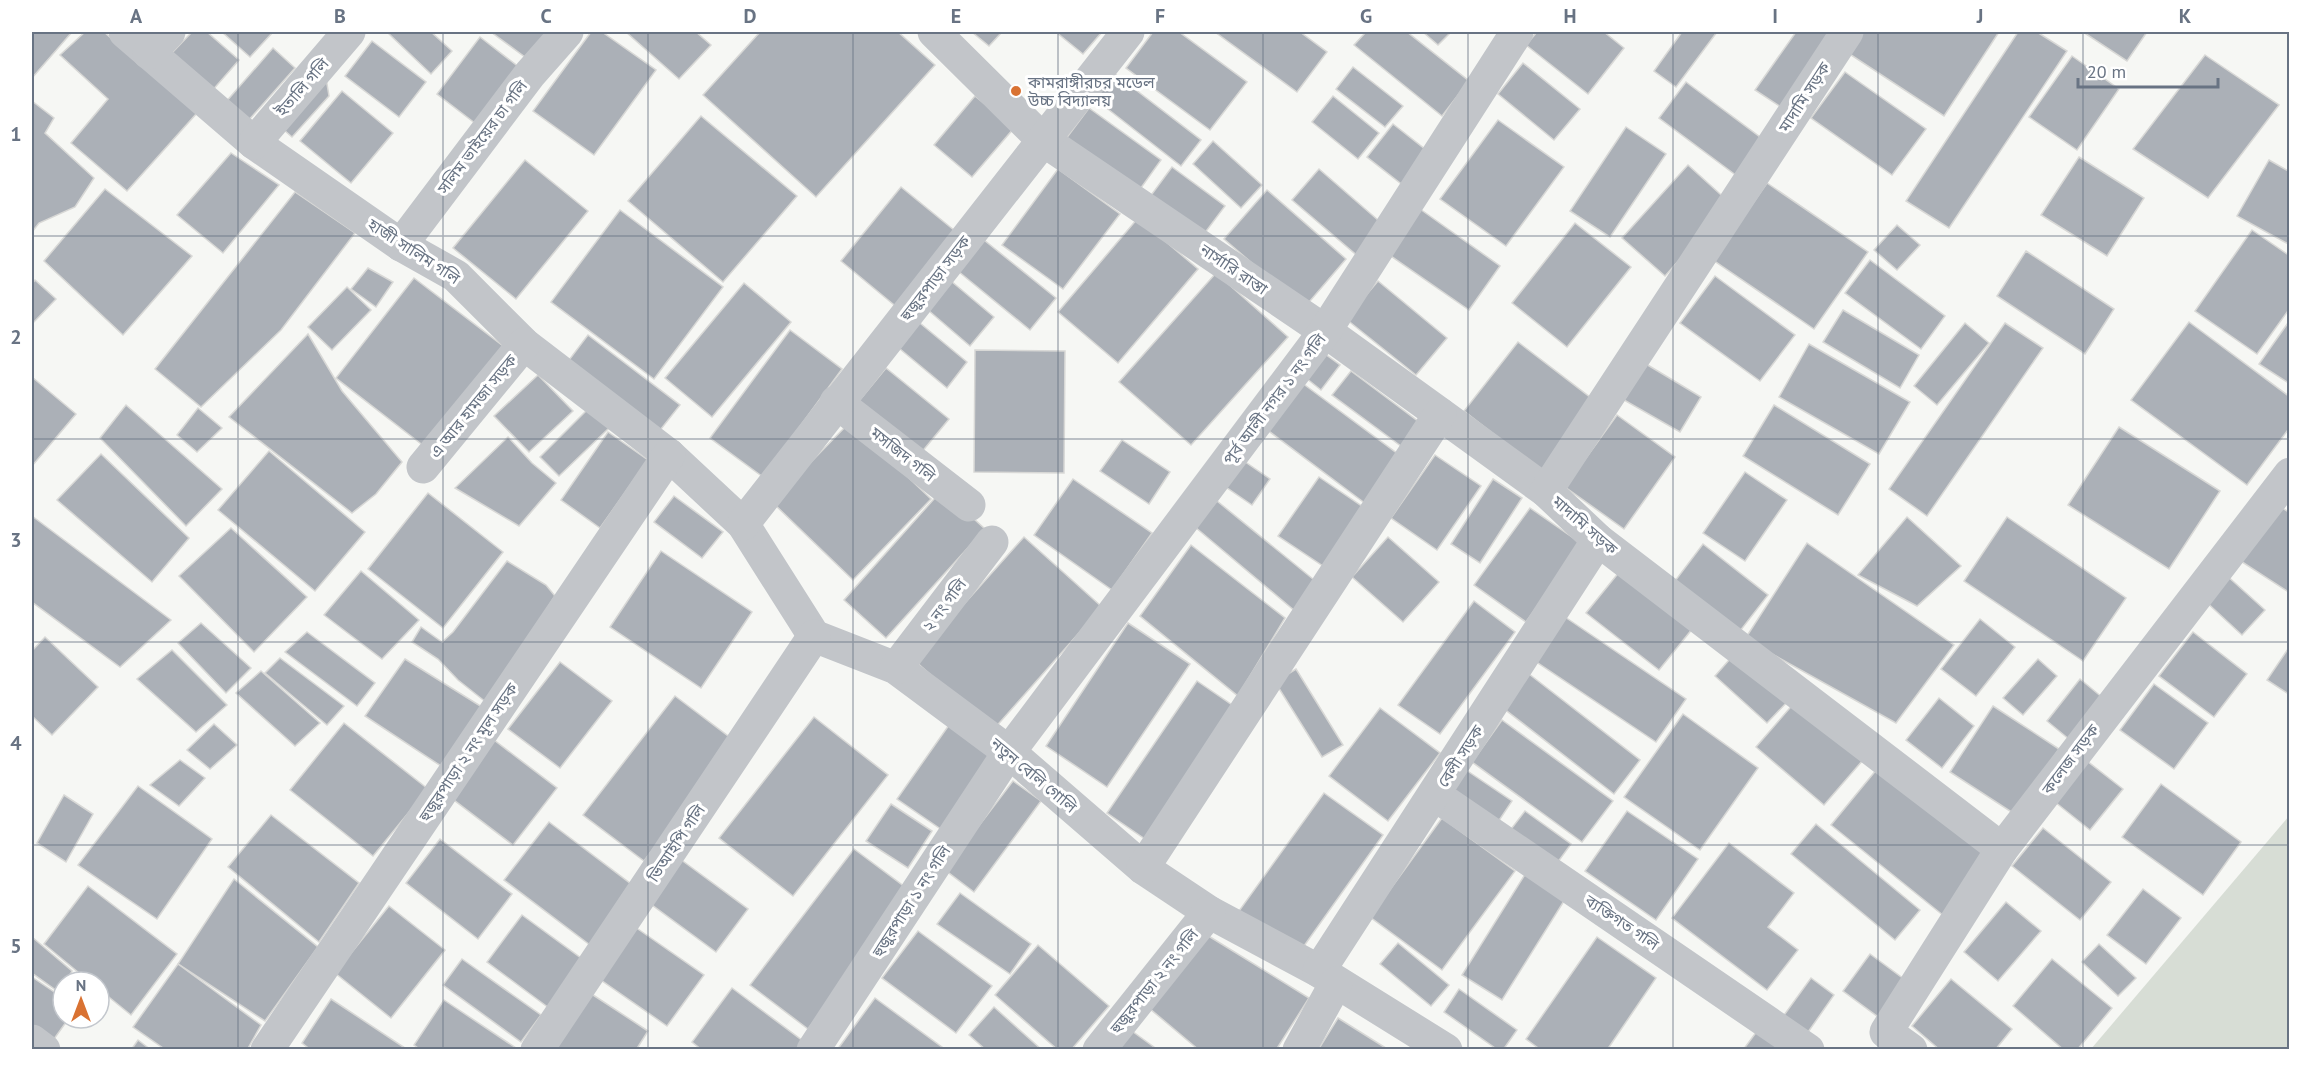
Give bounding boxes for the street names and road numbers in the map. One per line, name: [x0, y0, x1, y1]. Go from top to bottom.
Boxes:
street label: ইতালি গলি: [271, 54, 333, 121]
street label: মাদামি সড়ক: [1773, 57, 1835, 137]
street label: সলিম ভাইয়ের চা গলি: [432, 76, 531, 199]
street label: হাজী সালিম গলি: [363, 213, 464, 288]
street label: হুজুরপাড়া সড়ক: [895, 231, 975, 325]
street label: নার্সারি রাস্তা: [1196, 239, 1272, 299]
street label: পূর্ব আলী নগর ১ নং গলি: [1218, 329, 1330, 468]
street label: এ আর হামজা সড়ক: [425, 349, 522, 462]
street label: মসজিদ গলি: [866, 422, 940, 486]
street label: মাদামি সড়ক: [1548, 491, 1622, 559]
street label: ২ নং গলি: [918, 574, 971, 635]
street label: হুজুরপাড়া ২ নং মূল সড়ক: [414, 678, 522, 826]
street label: কলেজ সড়ক: [2037, 719, 2104, 799]
street label: বেলী সড়ক: [1433, 720, 1488, 791]
street label: নতুন বেলি গোলি: [986, 733, 1081, 817]
street label: ভিআইপি গলি: [642, 800, 709, 886]
street label: হুজুরপাড়া ১ নং গলি: [867, 841, 955, 961]
street label: ব্যক্তিগত গলি: [1580, 889, 1663, 954]
street label: হুজুরপাড়া ২ নং গলি: [1105, 924, 1203, 1038]

